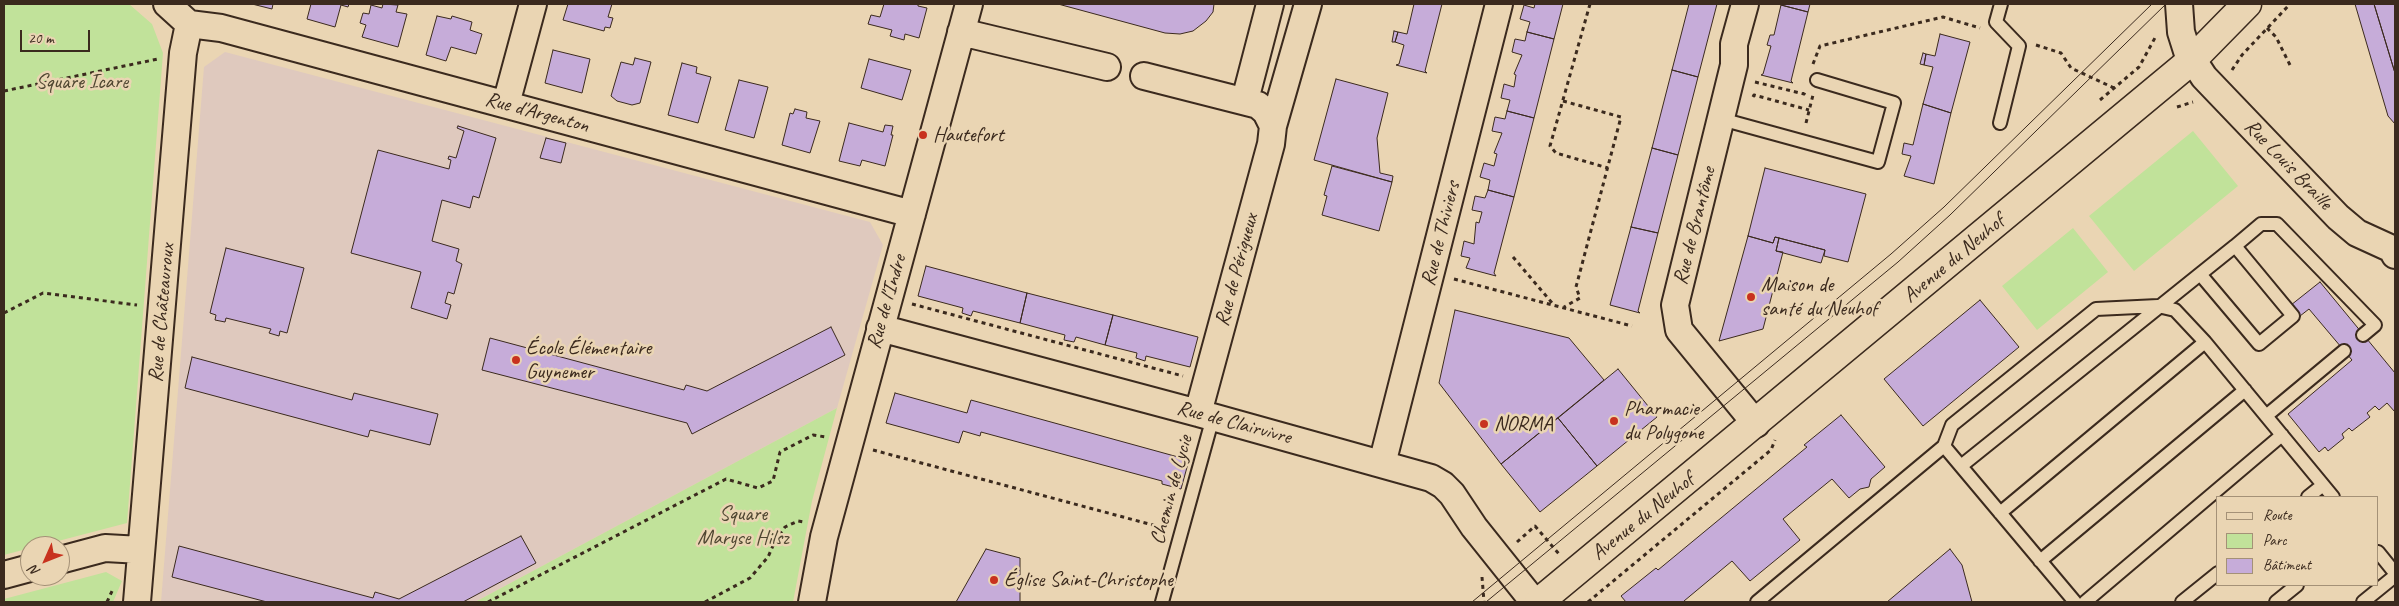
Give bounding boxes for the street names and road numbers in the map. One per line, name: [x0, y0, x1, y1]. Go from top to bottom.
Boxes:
street label: Rue d'Argenton: [482, 87, 592, 139]
street label: Rue Louis Braille: [2239, 115, 2337, 215]
street label: Rue de Brantôme: [1668, 165, 1722, 287]
street label: Rue de Thiviers: [1416, 179, 1466, 289]
street label: Avenue du Neuhof: [1898, 209, 2010, 309]
street label: Rue de Périgueux: [1210, 211, 1264, 329]
street label: Rue de Châteauroux: [143, 243, 181, 383]
street label: Rue de l'Indre: [862, 252, 912, 352]
street label: Rue de Clairvivre: [1174, 396, 1294, 450]
street label: Chemin de Lycie: [1145, 433, 1199, 547]
street label: Avenue du Neuhof: [1587, 468, 1699, 566]

